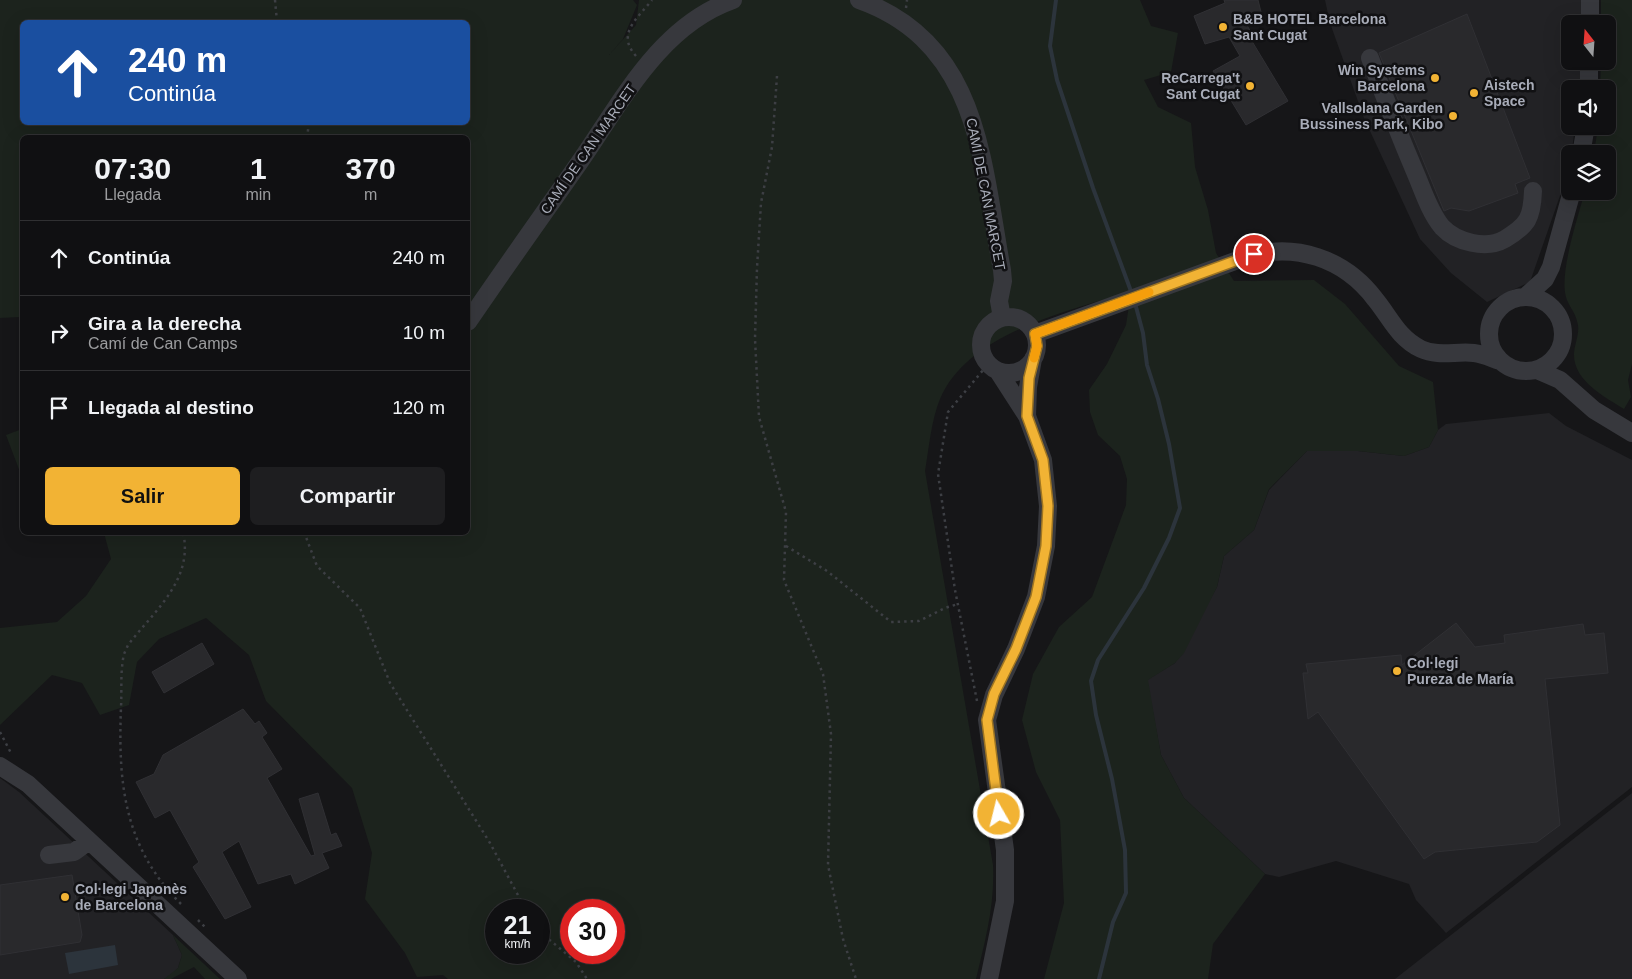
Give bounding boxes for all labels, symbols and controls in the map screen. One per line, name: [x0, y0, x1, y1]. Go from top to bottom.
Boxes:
place label: B&B HOTEL Barcelona Sant Cugat: [1233, 11, 1386, 43]
north arrow: [1561, 15, 1616, 70]
map controls: [1561, 15, 1616, 200]
marker: B&B HOTEL Barcelona Sant Cugat: [1217, 21, 1229, 33]
icon: ahead: [45, 40, 110, 105]
text: 240 m: [128, 40, 227, 79]
place label: Win Systems Barcelona: [1338, 62, 1425, 94]
place label: ReCarrega't Sant Cugat: [1161, 70, 1240, 102]
marker: Win Systems Barcelona: [1429, 72, 1441, 84]
place label: Aistech Space: [1484, 77, 1535, 109]
marker: ReCarrega't Sant Cugat: [1244, 80, 1256, 92]
button: sound: [1561, 80, 1616, 135]
text: Continúa: [128, 81, 216, 106]
street label: CAMÍ DE CAN MARCET: [537, 81, 639, 217]
marker: Aistech Space: [1468, 87, 1480, 99]
place label: Vallsolana Garden Bussiness Park, Kibo: [1300, 100, 1443, 132]
marker: Vallsolana Garden Bussiness Park, Kibo: [1447, 110, 1459, 122]
street label: CAMÍ DE CAN MARCET: [963, 116, 1009, 272]
button: layers: [1561, 145, 1616, 200]
text: 07:30: [94, 152, 171, 185]
text: 1: [250, 152, 267, 185]
text: 370: [346, 152, 396, 185]
text: Llegada: [104, 186, 161, 203]
text: min: [245, 186, 271, 203]
text: m: [364, 186, 377, 203]
pin: [1233, 233, 1275, 275]
icon: arrive: [1240, 240, 1268, 268]
icon: ahead: [45, 244, 73, 272]
text: Continúa: [88, 247, 170, 268]
text: 240 m: [392, 247, 445, 268]
text: Gira a la derecha: [88, 313, 241, 334]
icon: right: [45, 319, 73, 347]
text: 10 m: [403, 322, 445, 343]
text: Camí de Can Camps: [88, 335, 237, 352]
icon: arrive: [45, 394, 73, 422]
text: Llegada al destino: [88, 397, 254, 418]
text: 120 m: [392, 397, 445, 418]
button: Salir: [45, 467, 240, 525]
button: Compartir: [250, 467, 445, 525]
place label: Col·legi Pureza de María: [1407, 655, 1514, 687]
marker: Col·legi Pureza de María: [1391, 665, 1403, 677]
position arrow: [972, 787, 1024, 839]
place label: Col·legi Japonès de Barcelona: [75, 881, 187, 913]
marker: Col·legi Japonès de Barcelona: [59, 891, 71, 903]
speed limit sign: 30: [560, 899, 625, 964]
text: 21: [504, 911, 531, 939]
text: km/h: [504, 937, 531, 951]

